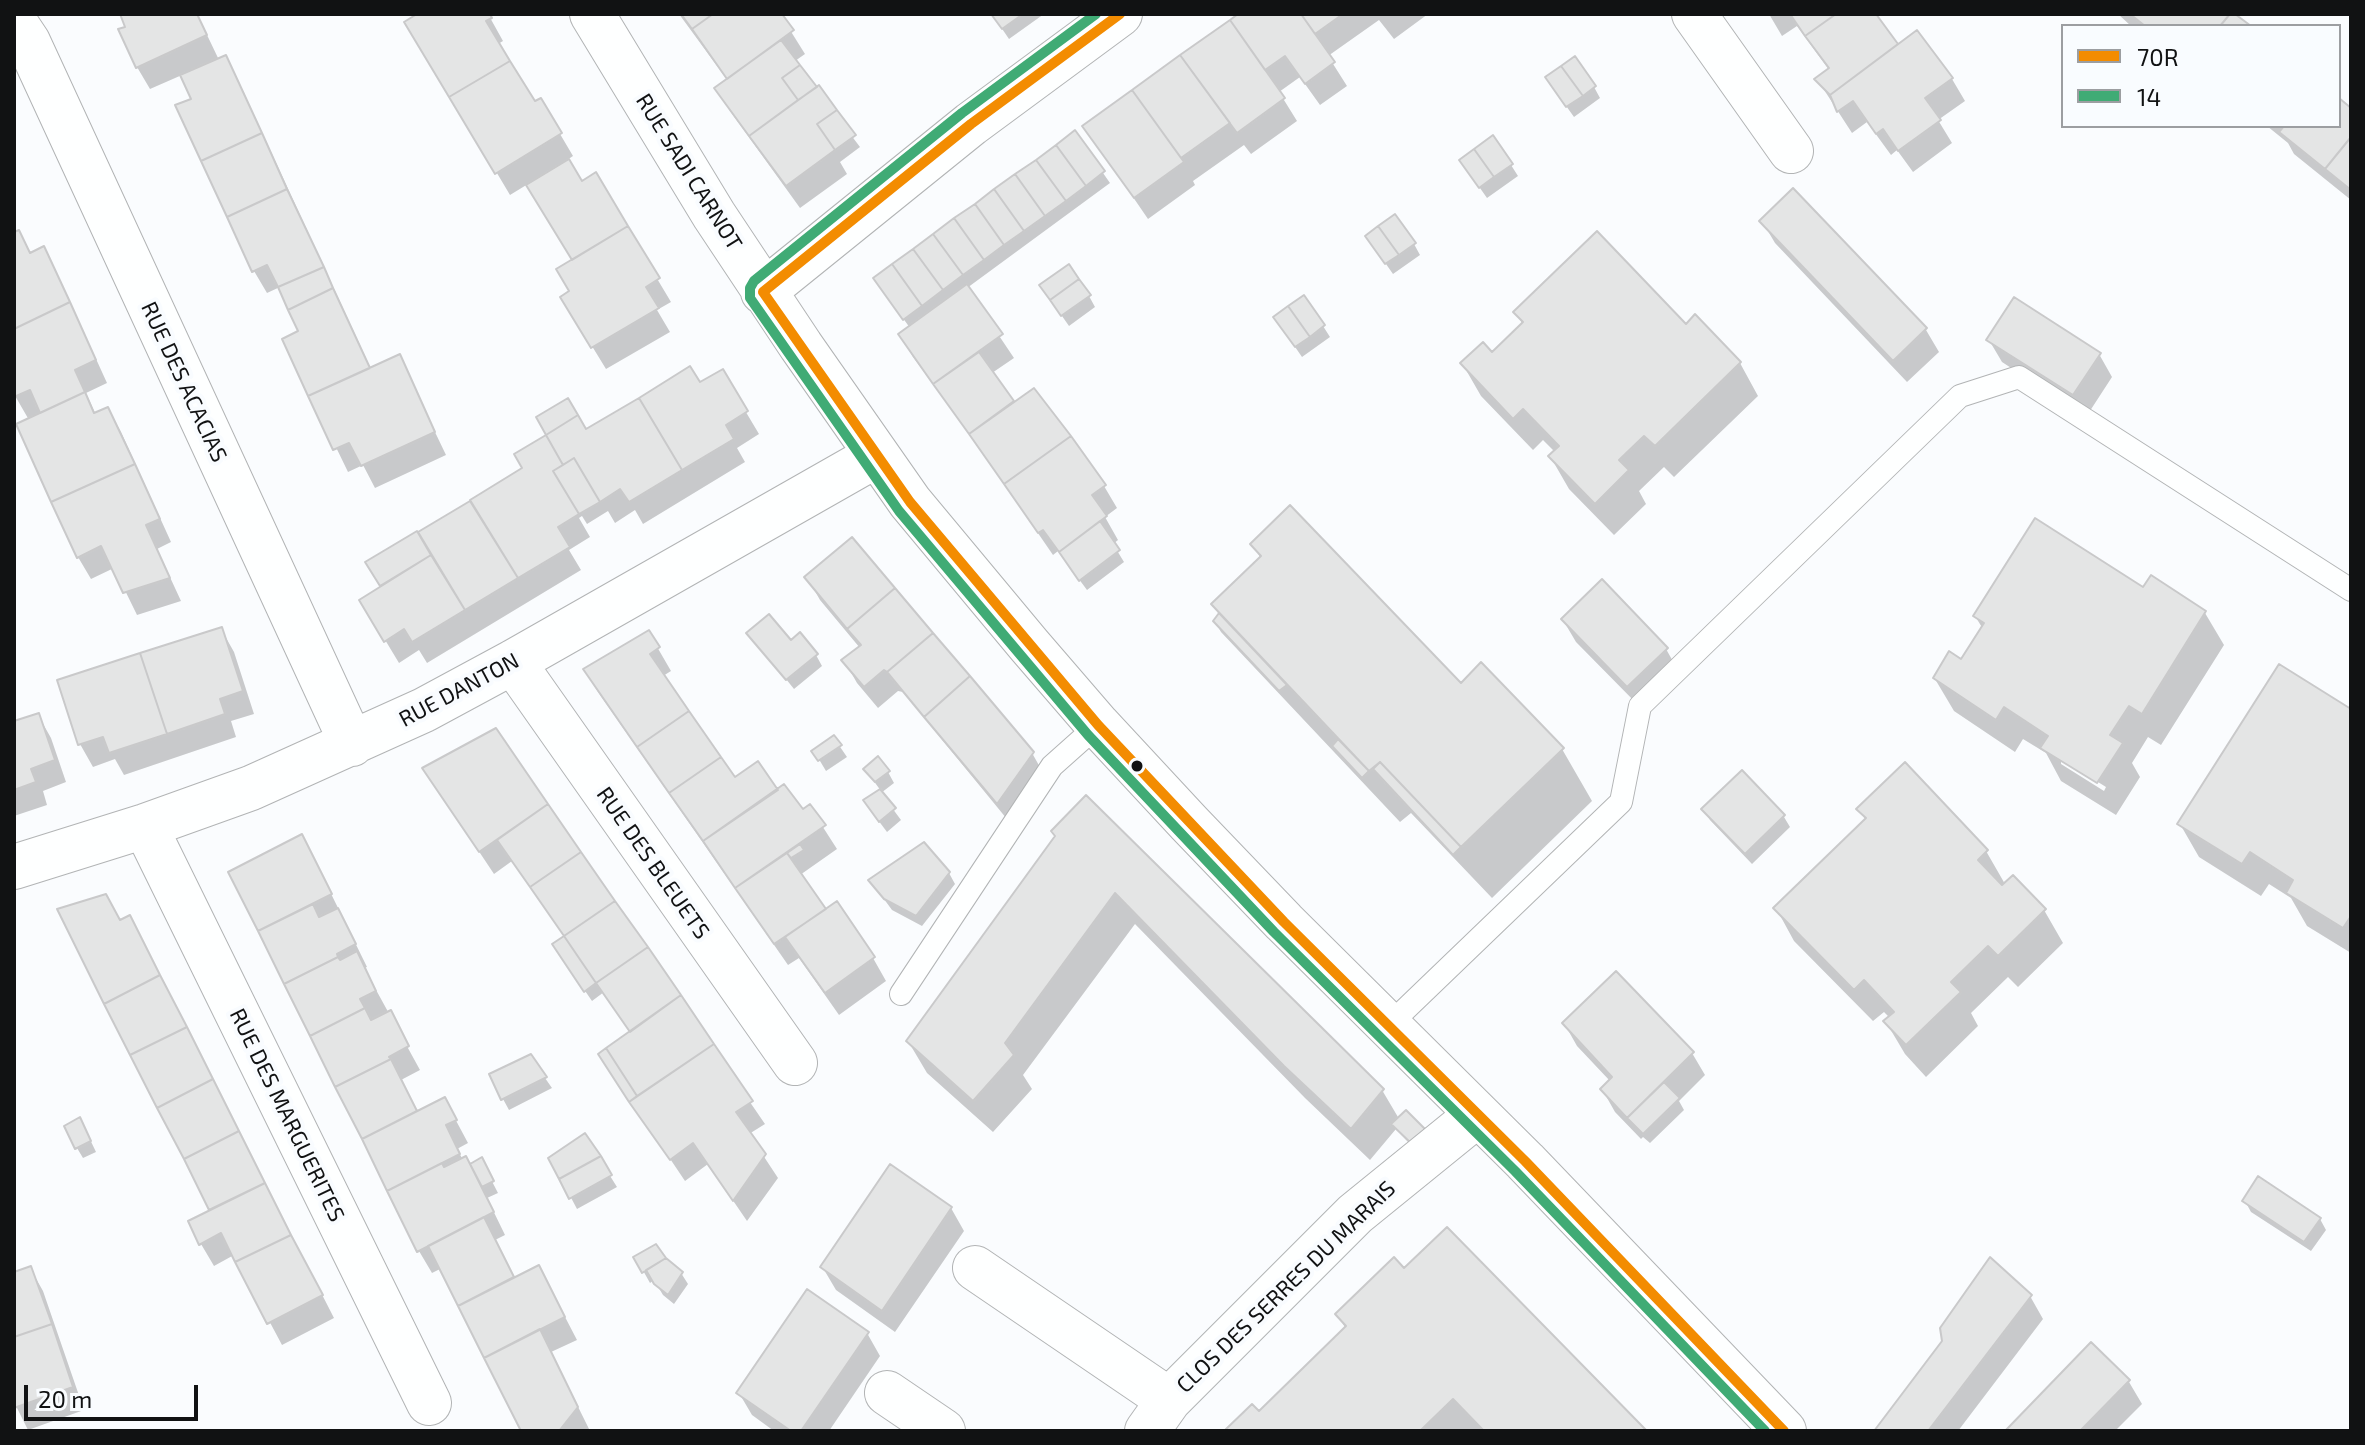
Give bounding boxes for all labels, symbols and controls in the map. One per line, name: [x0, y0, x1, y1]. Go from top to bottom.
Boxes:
legend: [2061, 24, 2341, 128]
text: 70R: [2137, 42, 2179, 71]
text: 14: [2137, 82, 2161, 111]
street label: RUE SADI CARNOT: [630, 89, 748, 255]
street label: RUE DES ACACIAS: [135, 298, 233, 466]
street label: RUE DANTON: [395, 647, 523, 733]
unlabelled marker: [1129, 758, 1145, 774]
street label: RUE DES BLEUETS: [591, 782, 715, 944]
street label: RUE DES MARGUERITES: [224, 1004, 350, 1226]
street label: CLOS DES SERRES DU MARAIS: [1171, 1176, 1401, 1398]
scale bar: [28, 1369, 202, 1419]
text: 20 m: [38, 1384, 92, 1413]

